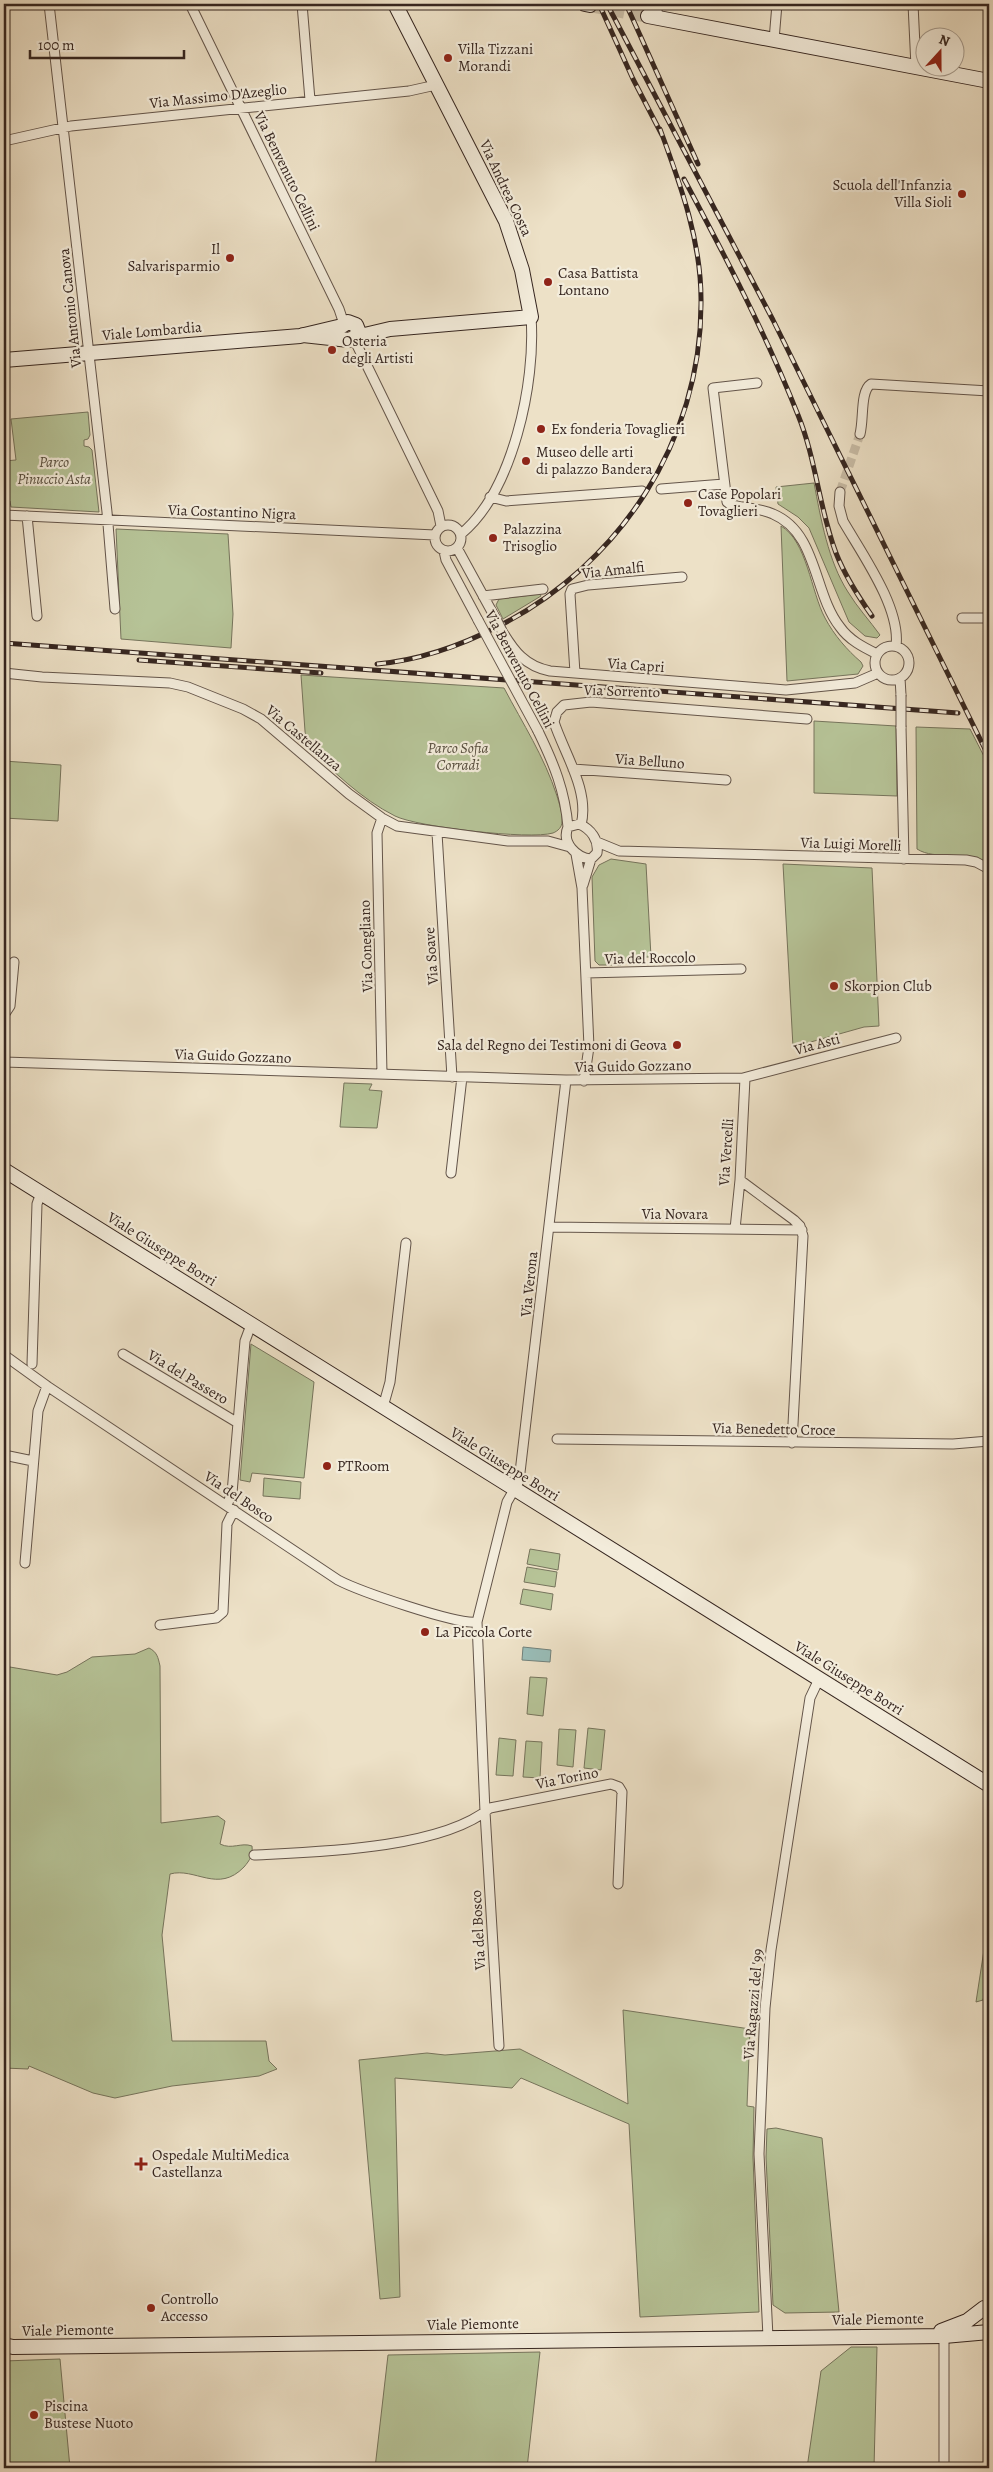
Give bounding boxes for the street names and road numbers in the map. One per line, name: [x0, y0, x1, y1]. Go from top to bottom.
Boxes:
street label: Via Massimo D'Azeglio: [147, 79, 288, 113]
street label: Via Benvenuto Cellini: [249, 107, 325, 234]
street label: Via Andrea Costa: [474, 136, 537, 239]
street label: Via Antonio Canova: [54, 247, 86, 370]
street label: Viale Lombardia: [100, 317, 203, 345]
street label: Via Costantino Nigra: [167, 500, 296, 524]
street label: Via Amalfi: [580, 557, 646, 583]
street label: Via Benvenuto Cellini: [480, 606, 560, 731]
street label: Via Capri: [606, 653, 665, 677]
street label: Via Sorrento: [582, 680, 661, 702]
street label: Via Castellanza: [261, 700, 346, 776]
street label: Via Belluno: [614, 749, 685, 773]
street label: Via Luigi Morelli: [799, 832, 902, 856]
street label: Via Conegliano: [354, 900, 378, 993]
street label: Via Soave: [419, 926, 443, 986]
street label: Via del Roccolo: [603, 947, 696, 969]
street label: Via Asti: [791, 1028, 842, 1060]
street label: Via Guido Gozzano: [173, 1044, 292, 1068]
street label: Via Guido Gozzano: [573, 1055, 692, 1077]
street label: Via Vercelli: [714, 1118, 738, 1187]
street label: Via Novara: [641, 1204, 708, 1224]
street label: Viale Giuseppe Borri: [103, 1207, 220, 1291]
street label: Via Verona: [516, 1250, 542, 1319]
street label: Via del Passero: [143, 1344, 232, 1409]
street label: Via Benedetto Croce: [711, 1418, 836, 1440]
street label: Viale Giuseppe Borri: [446, 1422, 563, 1506]
street label: Via del Bosco: [199, 1466, 278, 1528]
street label: Viale Giuseppe Borri: [790, 1636, 907, 1720]
street label: Via Torino: [533, 1762, 600, 1794]
street label: Via del Bosco: [466, 1890, 490, 1971]
street label: Via Ragazzi del '99: [738, 1948, 768, 2061]
street label: Viale Piemonte: [831, 2308, 924, 2330]
street label: Viale Piemonte: [426, 2313, 519, 2335]
street label: Viale Piemonte: [21, 2319, 114, 2341]

